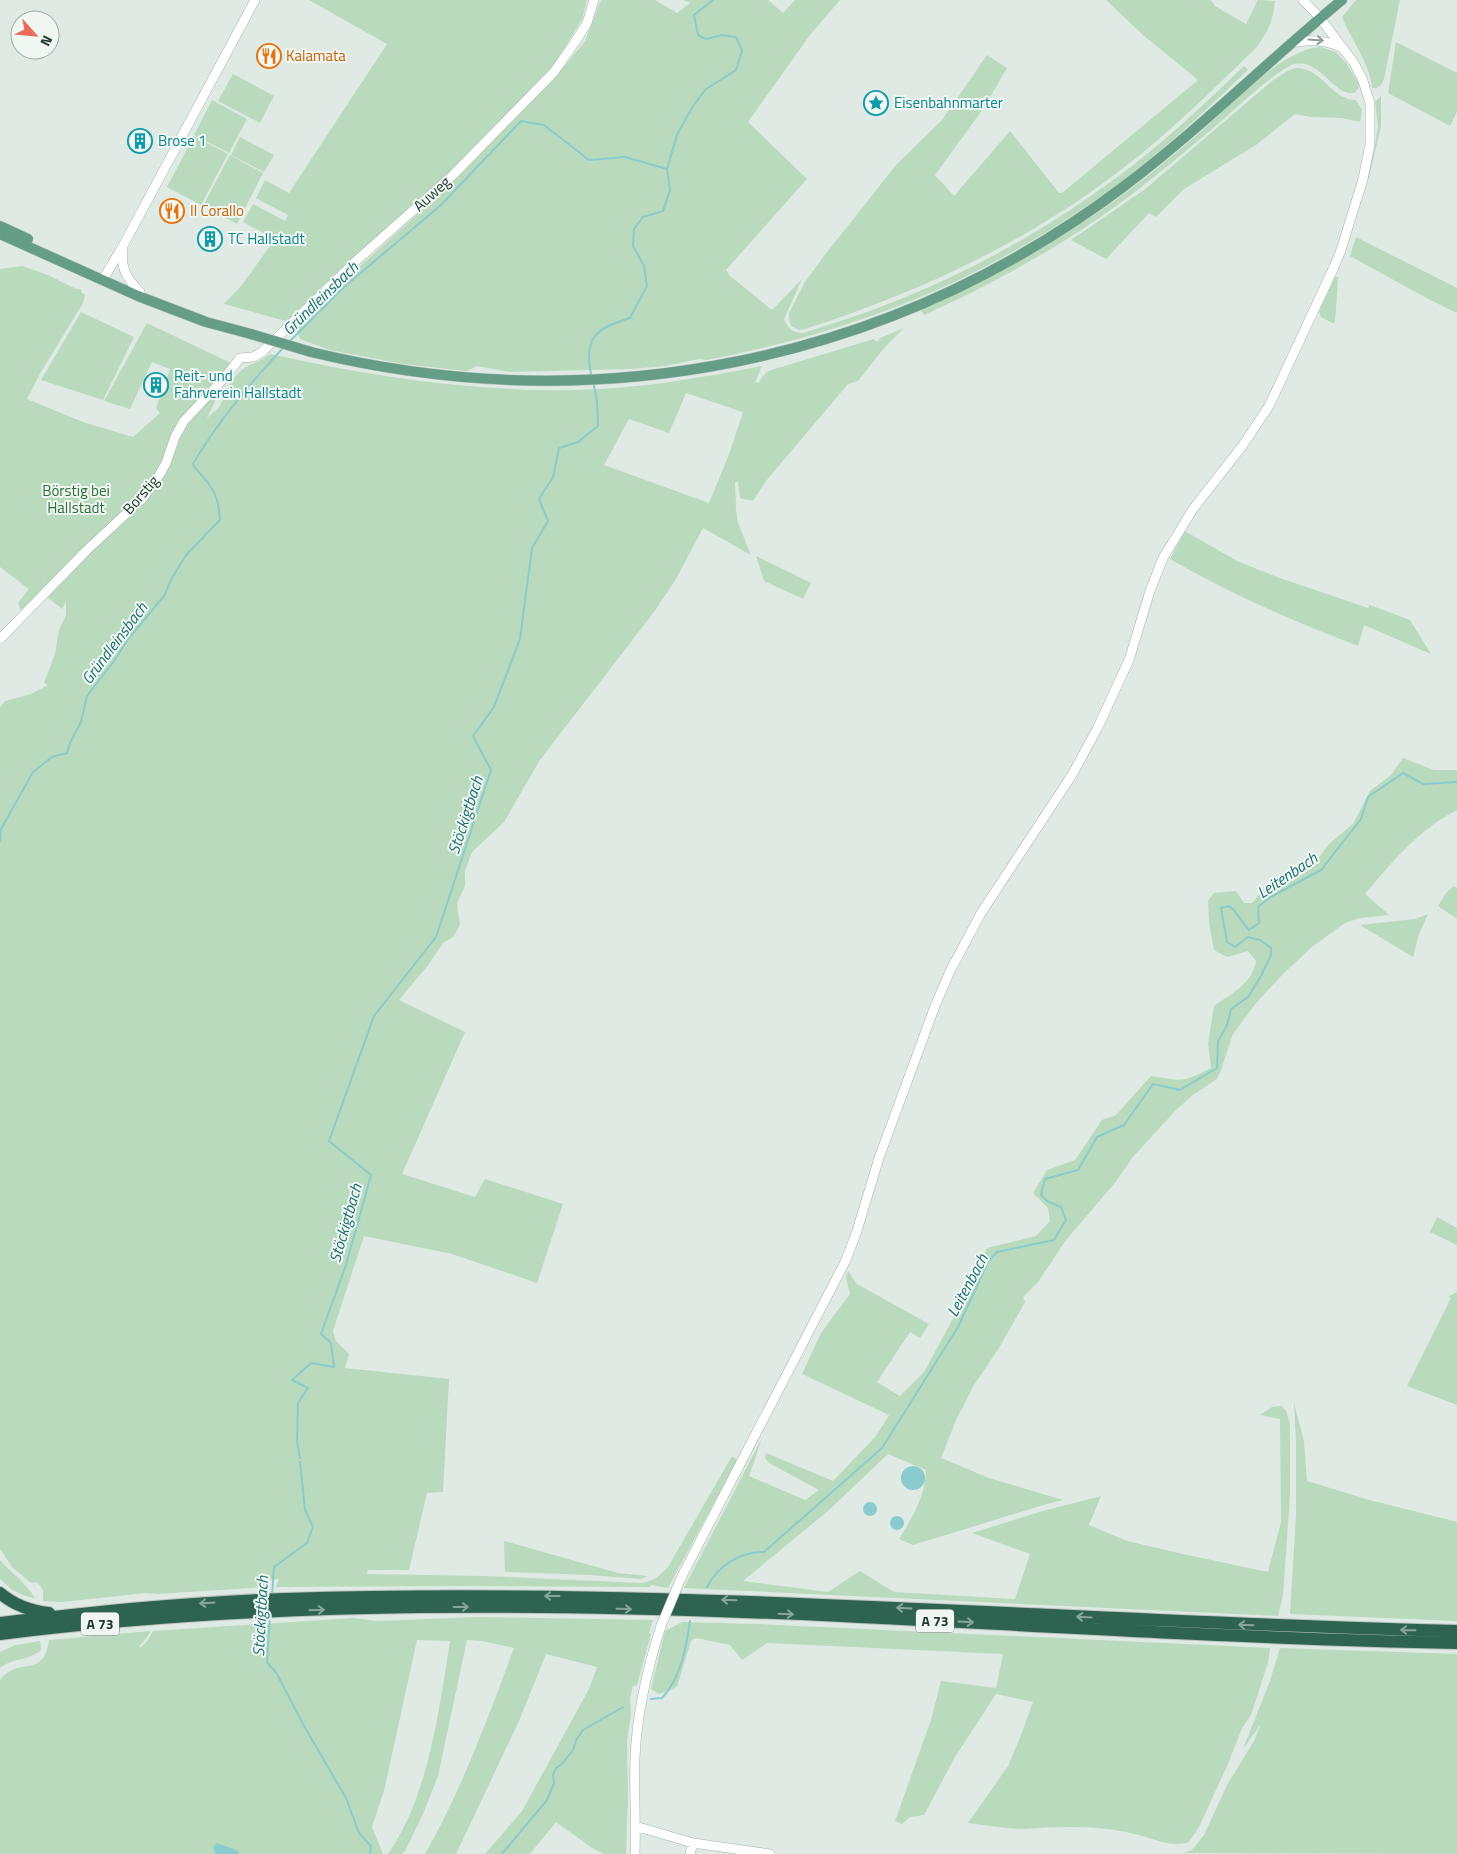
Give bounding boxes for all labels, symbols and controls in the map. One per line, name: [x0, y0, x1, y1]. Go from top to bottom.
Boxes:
north arrow: [10, 10, 60, 60]
text: N: [35, 32, 59, 50]
one-way arrow: [1308, 36, 1324, 45]
restaurant icon: Kalamata: [256, 43, 282, 69]
place label: Kalamata: [286, 44, 346, 67]
place icon: Eisenbahnmarter: [863, 90, 889, 116]
place label: Eisenbahnmarter: [894, 91, 1003, 114]
building icon: Brose 1: [127, 128, 153, 154]
place label: Brose 1: [158, 129, 206, 152]
street label: Auweg: [408, 170, 456, 217]
restaurant icon: Il Corallo: [159, 198, 185, 224]
place label: Il Corallo: [190, 199, 244, 222]
building icon: TC Hallstadt: [197, 226, 223, 252]
place label: TC Hallstadt: [228, 227, 305, 250]
water label: Gründleinsbach: [277, 255, 364, 341]
place label: Reit- und Fahrverein Hallstadt: [174, 364, 302, 404]
building icon: Reit- und Fahrverein Hallstadt: [143, 372, 169, 398]
street label: Borstig: [117, 470, 164, 519]
park label: Börstig bei Hallstadt: [42, 479, 110, 519]
water label: Gründleinsbach: [75, 596, 154, 689]
water label: Stöckigtbach: [441, 772, 489, 857]
water label: Leitenbach: [1252, 845, 1323, 904]
water label: Stöckigtbach: [322, 1180, 368, 1265]
water label: Leitenbach: [940, 1248, 994, 1321]
water label: Stöckigtbach: [246, 1574, 274, 1657]
one-way arrow: [545, 1591, 561, 1601]
one-way arrow: [722, 1595, 738, 1605]
one-way arrow: [199, 1599, 215, 1608]
one-way arrow: [452, 1602, 469, 1612]
one-way arrow: [896, 1603, 912, 1612]
one-way arrow: [615, 1604, 631, 1614]
one-way arrow: [309, 1605, 325, 1614]
one-way arrow: [778, 1609, 794, 1618]
road number: A 73: [916, 1610, 954, 1632]
road number: A 73: [81, 1612, 119, 1636]
one-way arrow: [1076, 1612, 1092, 1621]
one-way arrow: [958, 1618, 974, 1627]
one-way arrow: [1238, 1620, 1254, 1629]
one-way arrow: [1401, 1625, 1417, 1635]

